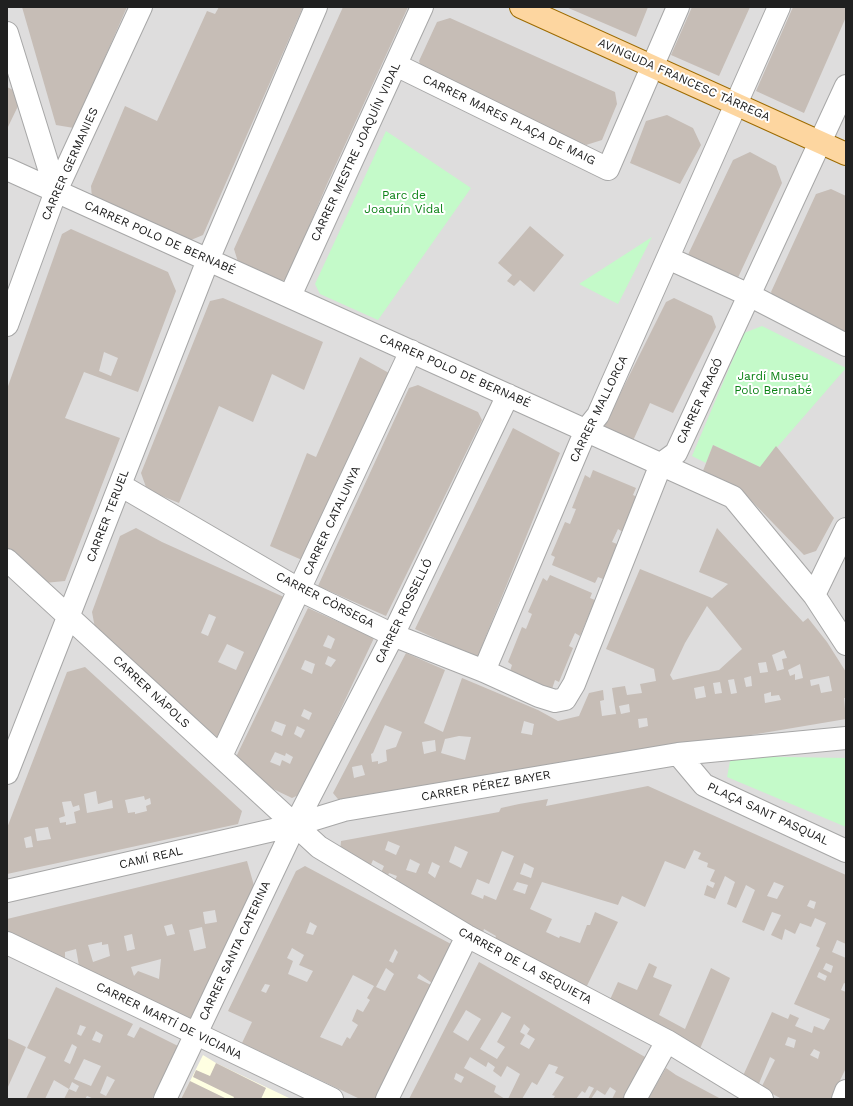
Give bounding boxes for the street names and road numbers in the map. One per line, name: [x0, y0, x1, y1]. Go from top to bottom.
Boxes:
street label: AVINGUDA FRANCESC TÀRREGA: [596, 35, 772, 125]
street label: CARRER MESTRE JOAQUÍN VIDAL: [308, 60, 404, 244]
street label: CARRER MARES PLAÇA DE MAIG: [420, 72, 598, 168]
street label: CARRER GERMANIES: [39, 105, 101, 223]
street label: CARRER POLO DE BERNABÉ: [82, 198, 238, 278]
street label: CARRER POLO DE BERNABÉ: [377, 331, 533, 411]
street label: CARRER MALLORCA: [567, 353, 631, 465]
street label: CARRER ARAGÓ: [674, 356, 726, 446]
street label: CARRER CATALUNYA: [300, 464, 364, 578]
street label: CARRER TERUEL: [84, 468, 132, 564]
street label: CARRER ROSSELLÓ: [372, 556, 436, 666]
street label: CARRER CÒRSEGA: [273, 569, 377, 631]
street label: CARRER NÀPOLS: [110, 653, 192, 731]
street label: CARRER PÉREZ BAYER: [420, 768, 552, 804]
street label: PLAÇA SANT PASQUAL: [705, 779, 831, 849]
street label: CAMÍ REAL: [118, 844, 184, 872]
street label: CARRER SANTA CATERINA: [196, 879, 274, 1023]
street label: CARRER DE LA SEQUIETA: [456, 925, 594, 1007]
street label: CARRER MARTÍ DE VICIANA: [94, 979, 244, 1063]

